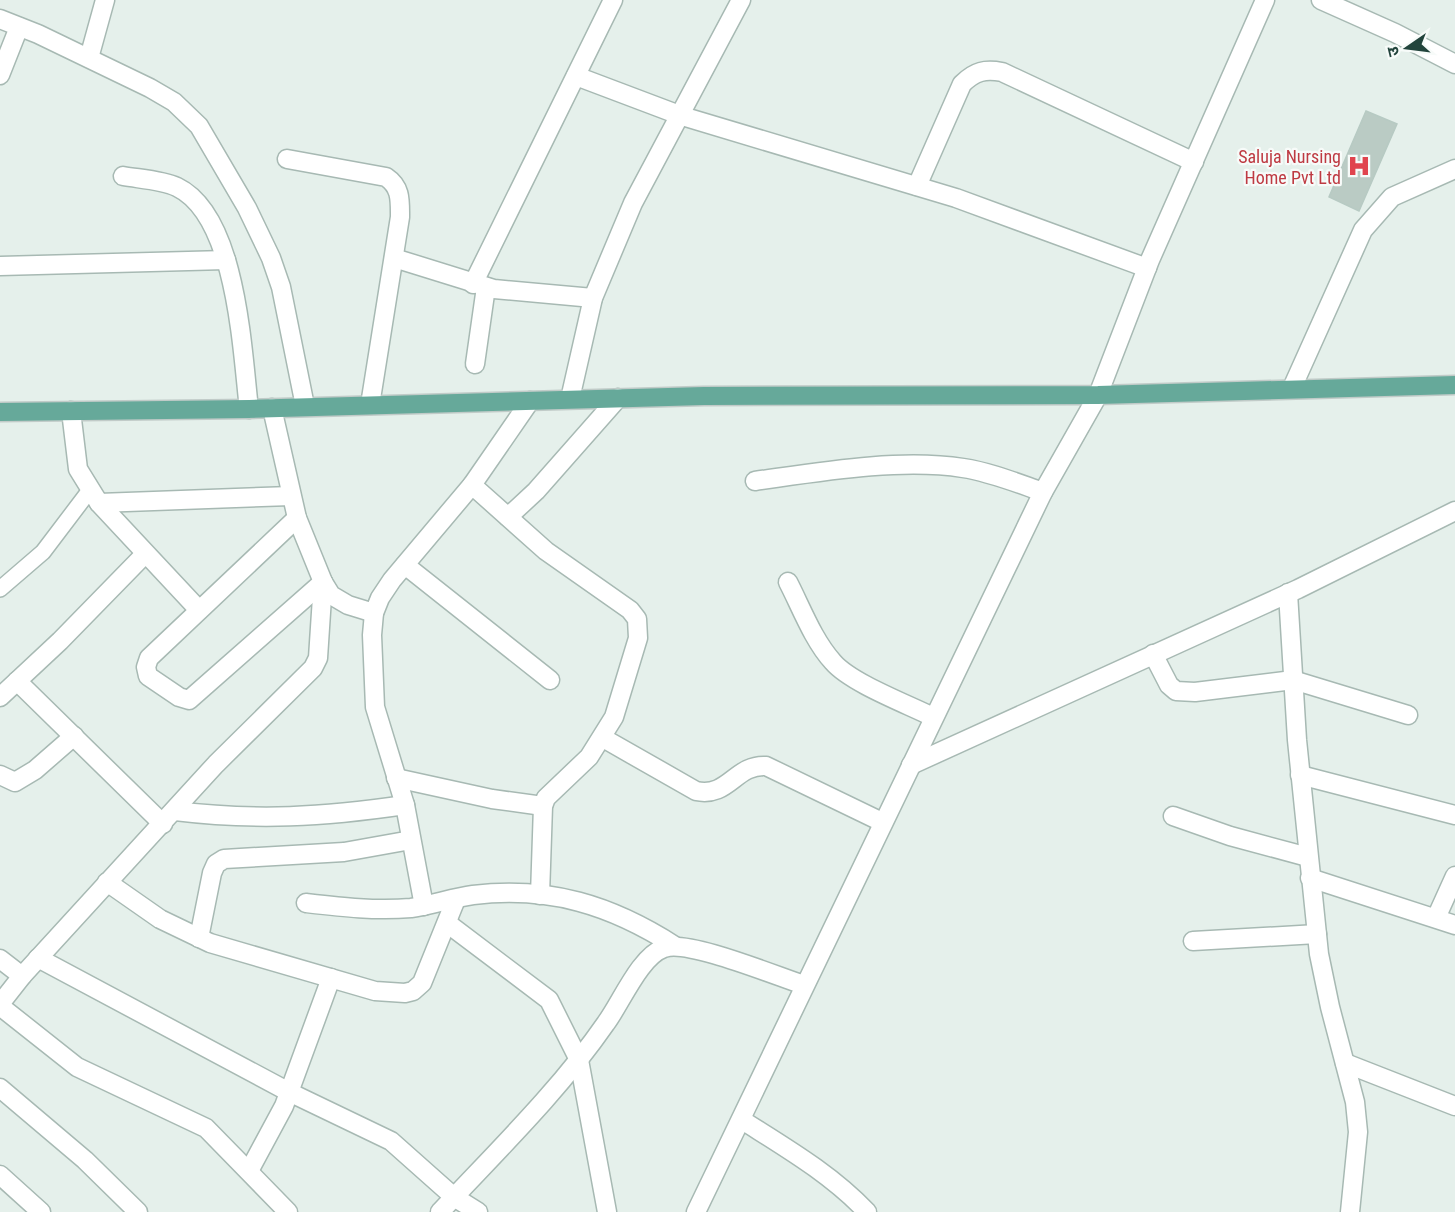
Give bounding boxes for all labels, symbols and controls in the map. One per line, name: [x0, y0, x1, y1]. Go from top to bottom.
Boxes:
north arrow: [1377, 18, 1437, 78]
text: उ: [1382, 44, 1403, 58]
place label: Saluja Nursing Home Pvt Ltd: [1238, 146, 1341, 188]
hospital icon: Saluja Nursing Home Pvt Ltd: [1346, 153, 1372, 179]

